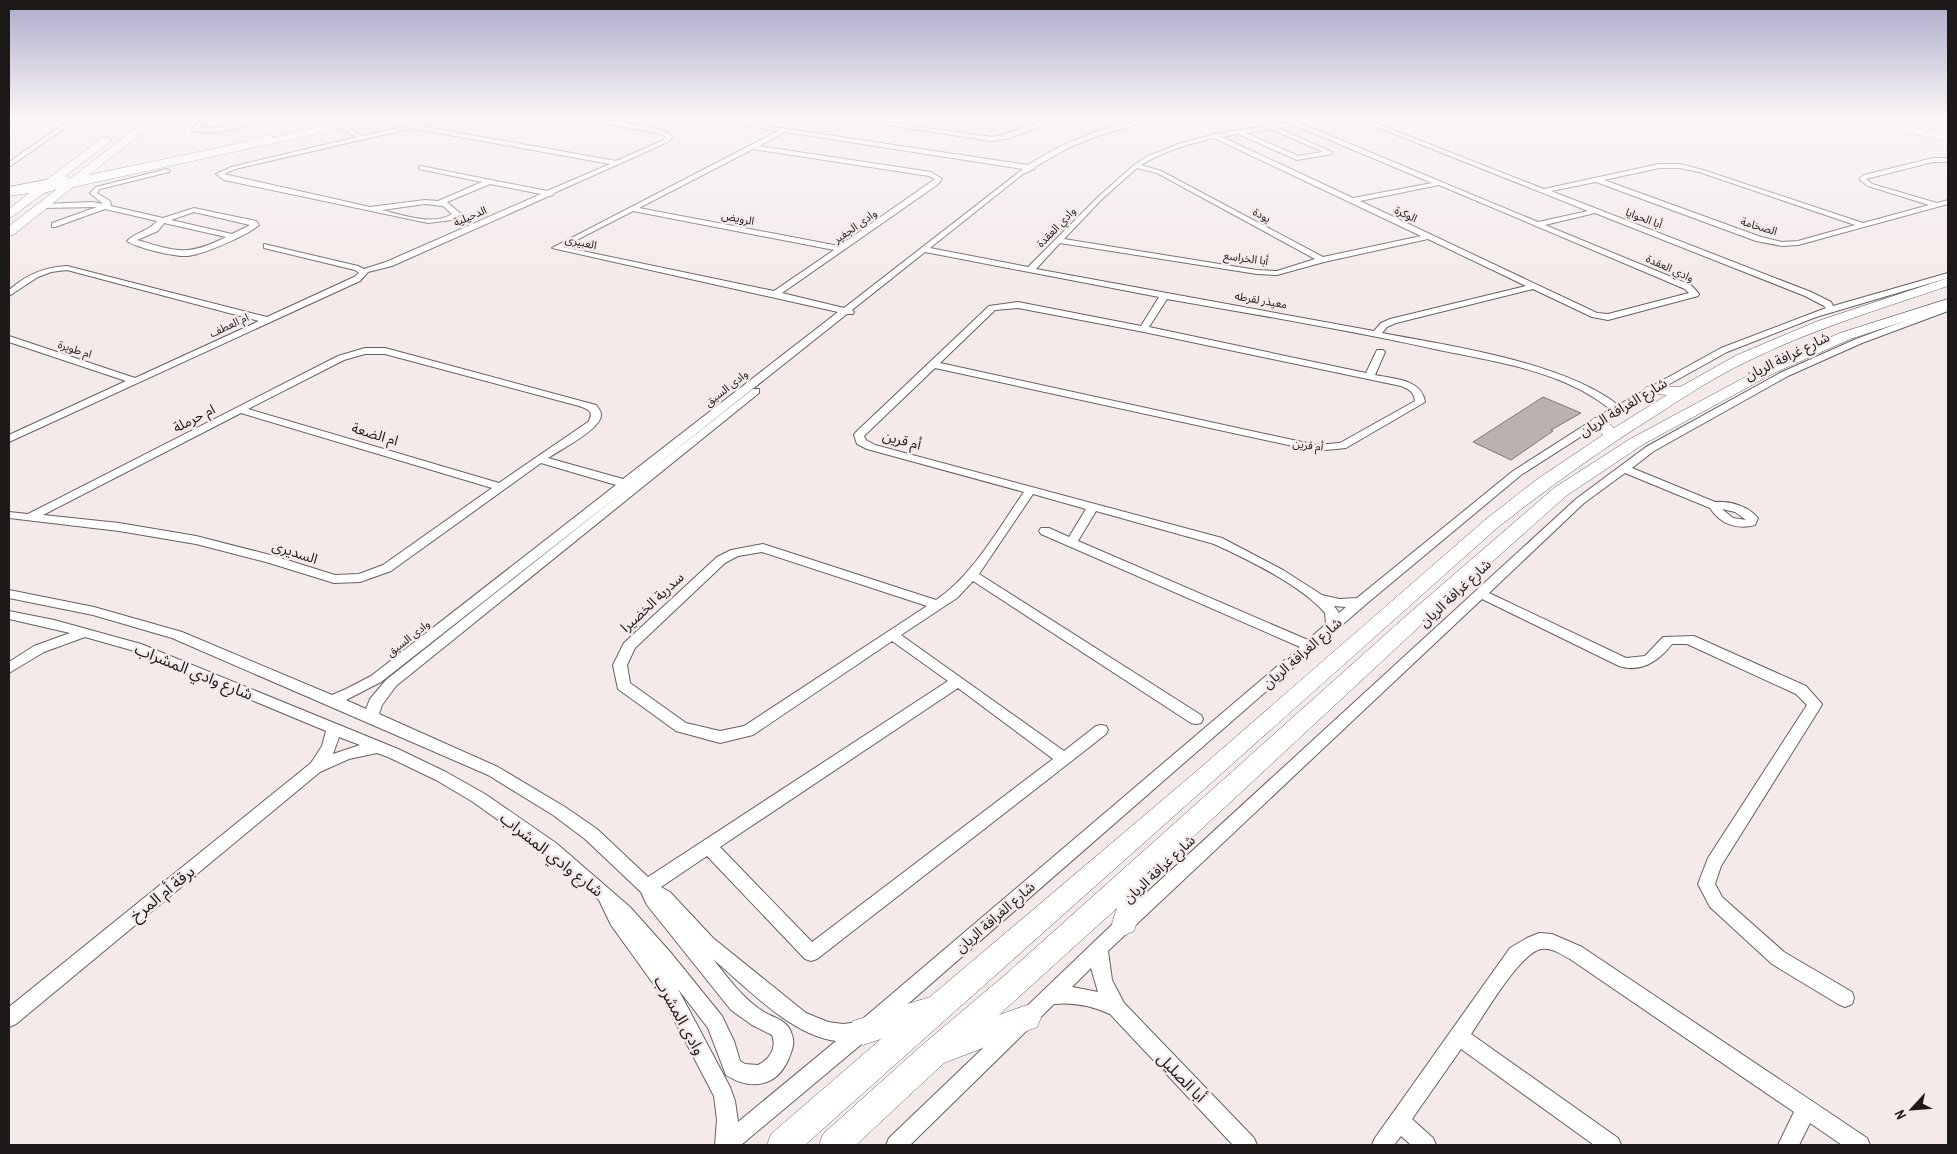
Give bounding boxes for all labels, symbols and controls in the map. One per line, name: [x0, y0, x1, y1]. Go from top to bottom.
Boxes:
street label: الدحيلية: [451, 203, 489, 229]
street label: الوكرة: [1392, 203, 1420, 225]
street label: وادي العقدة: [1033, 204, 1081, 252]
street label: يودة: [1251, 205, 1273, 225]
street label: أبا الحوايا: [1624, 205, 1664, 231]
street label: وادى الجفير: [830, 206, 880, 247]
street label: الرويض: [720, 208, 755, 228]
street label: الصخامة: [1739, 214, 1779, 238]
street label: العبيرى: [564, 232, 598, 252]
street label: أبا الخراسع: [1223, 248, 1269, 269]
street label: وادي العقدة: [1643, 251, 1696, 287]
street label: معيذر لقرطه: [1234, 288, 1289, 312]
street label: ام العطف: [207, 310, 251, 341]
street label: شارع غرافة الريان: [1742, 328, 1833, 386]
street label: ام طويرة: [56, 337, 94, 362]
street label: وادى السيق: [701, 367, 751, 409]
street label: شارع الغرافة الريان: [1576, 374, 1671, 442]
street label: ام حرملة: [170, 400, 219, 438]
street label: ام الضعة: [349, 418, 400, 451]
street label: أم قرين: [880, 426, 924, 456]
street label: أم قرين: [1292, 436, 1324, 455]
street label: السديرى: [270, 536, 320, 568]
street label: شارع غرافة الريان: [1415, 555, 1496, 633]
street label: سدرية الخضيرا: [617, 568, 687, 636]
street label: شارع الغرافة الريان: [1259, 614, 1347, 694]
street label: وادى السيق: [383, 617, 433, 659]
street label: شارع وادي المشراب: [131, 637, 256, 707]
street label: شارع وادي المشراب: [494, 807, 608, 903]
street label: شارع غرافة الريان: [1119, 831, 1200, 909]
street label: برقة أم المرخ: [125, 860, 200, 928]
street label: شارع الغرافة الريان: [952, 878, 1040, 958]
street label: وادى المشرب: [649, 971, 711, 1059]
street label: أبا الصليل: [1153, 1047, 1211, 1107]
north arrow: [1887, 1084, 1937, 1134]
text: N: [1890, 1107, 1910, 1122]

